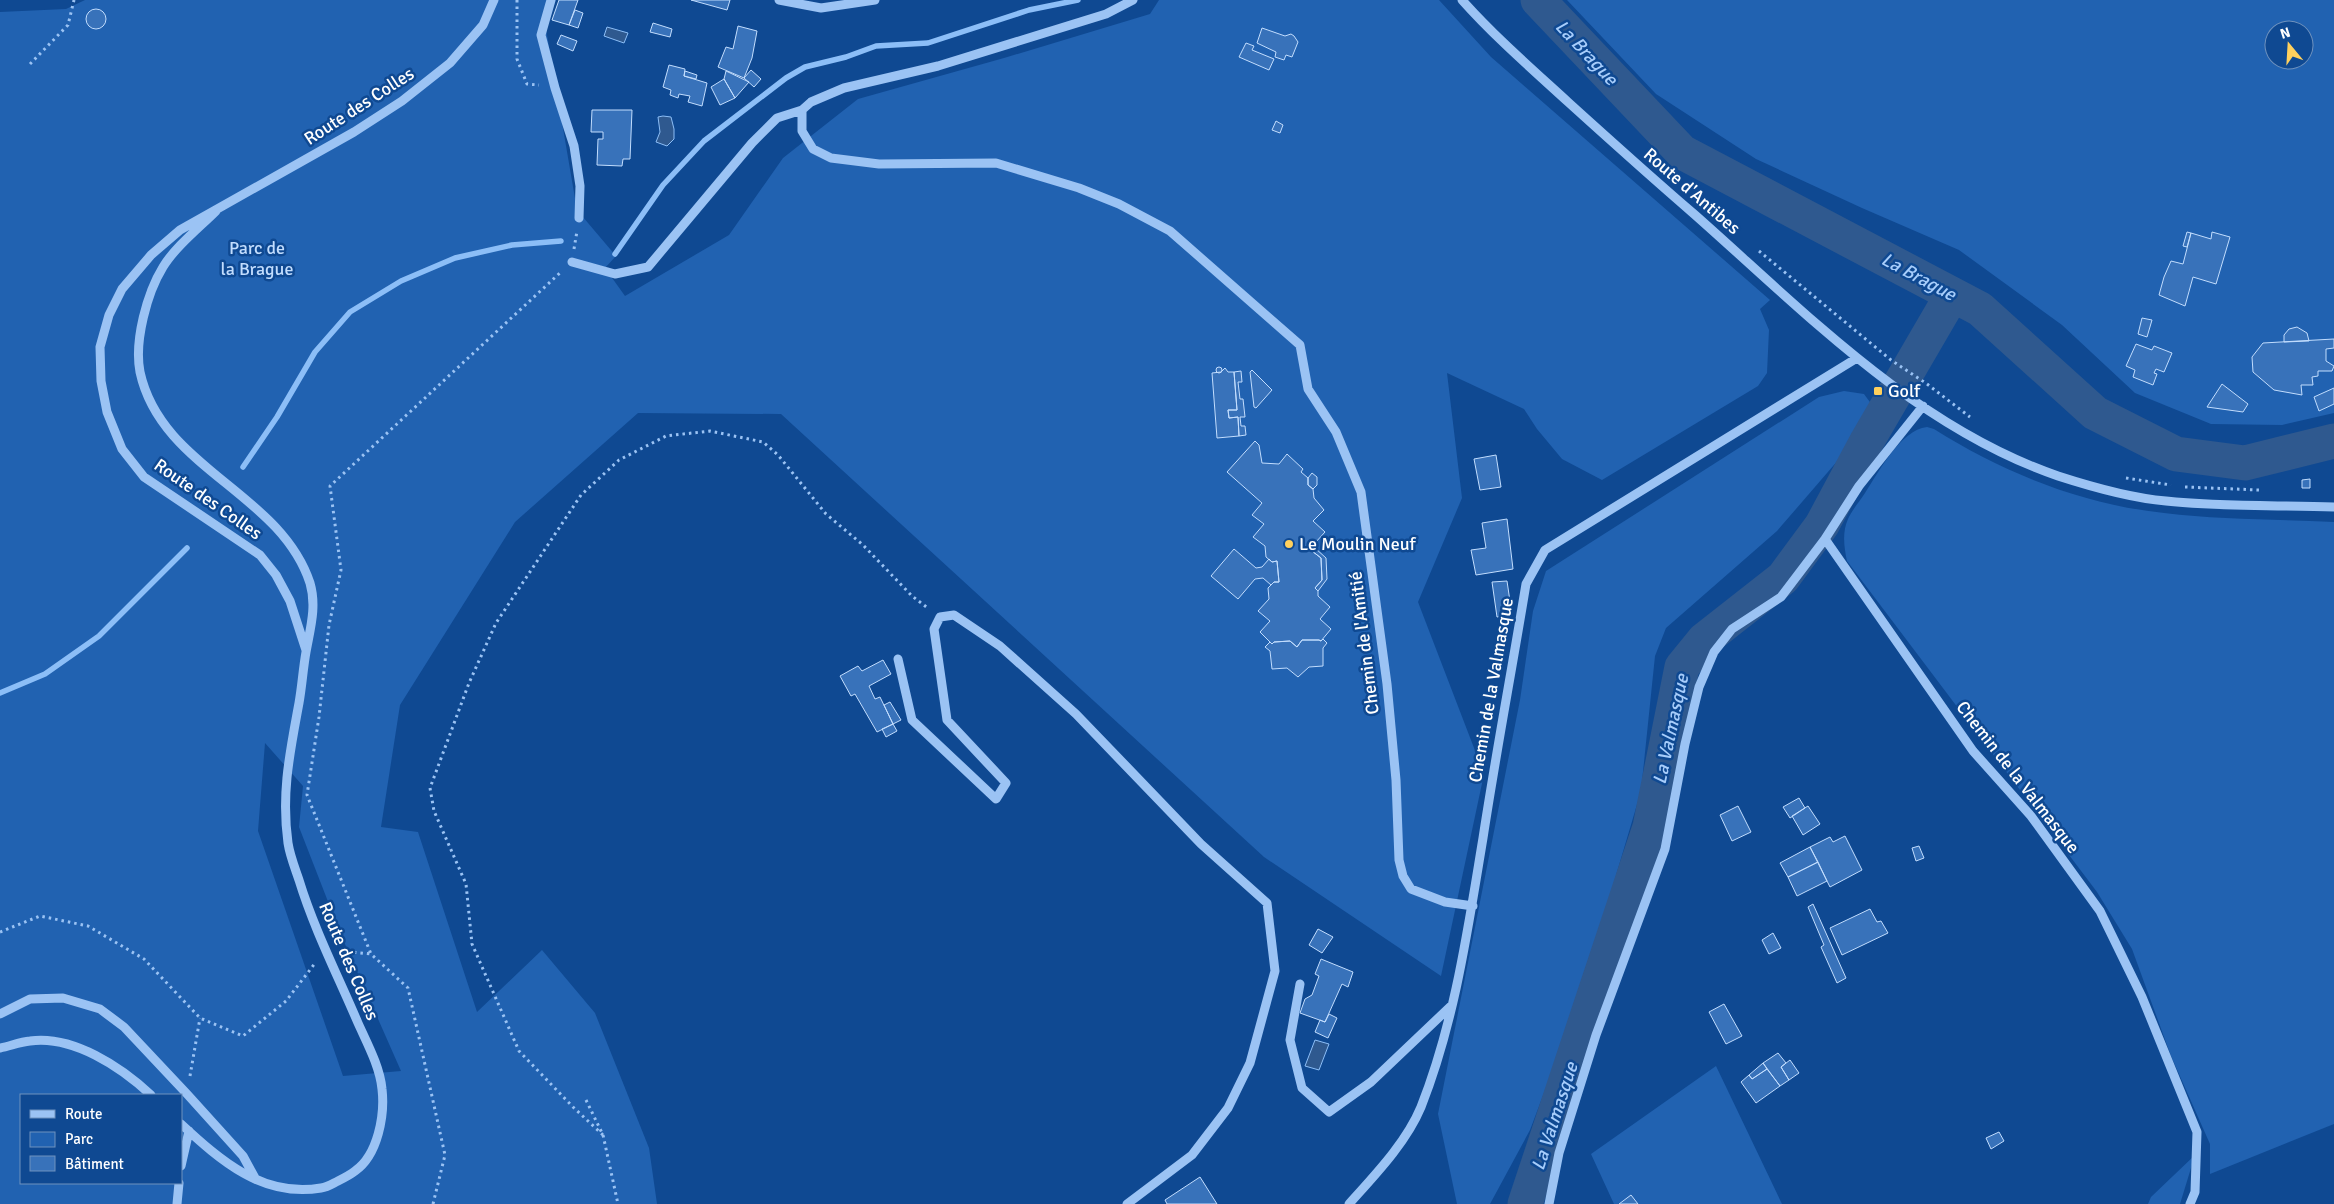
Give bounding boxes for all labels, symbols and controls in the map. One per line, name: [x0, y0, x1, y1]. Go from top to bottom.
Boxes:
water label: La Brague: [1550, 15, 1624, 92]
north arrow: [2264, 20, 2314, 70]
text: N: [2278, 24, 2292, 43]
street label: Route des Colles: [300, 62, 418, 150]
street label: Route d'Antibes: [1639, 143, 1745, 239]
park label: Parc de la Brague: [221, 237, 293, 280]
water label: La Brague: [1877, 247, 1961, 307]
place label: Golf: [1888, 380, 1921, 402]
marker: Golf: [1872, 385, 1884, 397]
street label: Route des Colles: [150, 454, 266, 544]
place label: Le Moulin Neuf: [1299, 533, 1417, 555]
marker: Le Moulin Neuf: [1283, 538, 1295, 550]
street label: Chemin de l'Amitié: [1344, 570, 1384, 716]
street label: Chemin de la Valmasque: [1464, 596, 1518, 784]
water label: La Valmasque: [1648, 671, 1695, 786]
street label: Chemin de la Valmasque: [1952, 696, 2084, 858]
street label: Route des Colles: [314, 899, 384, 1024]
water label: La Valmasque: [1526, 1058, 1584, 1173]
legend: [20, 1094, 182, 1184]
text: Route: [65, 1105, 102, 1123]
text: Parc: [65, 1130, 93, 1148]
text: Bâtiment: [65, 1155, 124, 1173]

